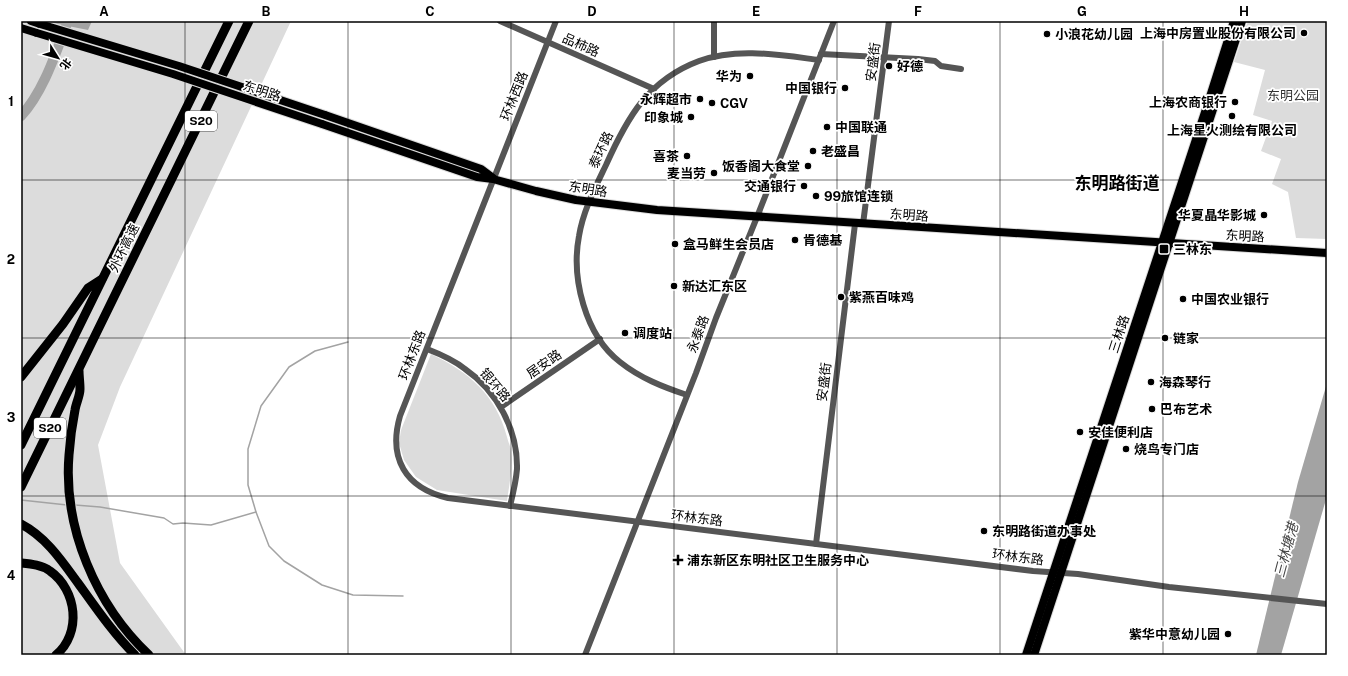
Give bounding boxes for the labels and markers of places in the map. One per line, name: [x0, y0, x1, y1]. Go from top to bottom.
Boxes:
place label: 上海中房置业股份有限公司: [1140, 26, 1296, 41]
place label: 小浪花幼儿园: [1055, 27, 1133, 42]
marker: 上海中房置业股份有限公司: [1299, 28, 1309, 38]
marker: 小浪花幼儿园: [1042, 29, 1052, 39]
place label: 好德: [897, 59, 923, 74]
marker: 好德: [884, 61, 894, 71]
place label: 华为: [716, 69, 742, 84]
marker: 华为: [745, 71, 755, 81]
place label: 中国银行: [785, 81, 837, 96]
marker: 中国银行: [840, 83, 850, 93]
place label: 永辉超市: [640, 92, 692, 107]
marker: 永辉超市: [695, 94, 705, 104]
place label: 上海农商银行: [1149, 95, 1227, 110]
place label: CGV: [720, 96, 748, 111]
marker: 上海农商银行: [1230, 97, 1240, 107]
marker: CGV: [707, 98, 717, 108]
place label: 印象城: [644, 110, 683, 125]
marker: 上海星火测绘有限公司: [1227, 111, 1237, 121]
marker: 印象城: [686, 112, 696, 122]
place label: 中国联通: [835, 120, 887, 135]
marker: 中国联通: [822, 122, 832, 132]
place label: 上海星火测绘有限公司: [1167, 123, 1297, 138]
place label: 老盛昌: [821, 144, 860, 159]
marker: 老盛昌: [808, 146, 818, 156]
place label: 喜茶: [653, 149, 679, 164]
marker: 喜茶: [682, 151, 692, 161]
place label: 饭香阁大食堂: [722, 159, 800, 174]
marker: 饭香阁大食堂: [803, 161, 813, 171]
place label: 麦当劳: [667, 166, 706, 181]
marker: 麦当劳: [709, 168, 719, 178]
place label: 交通银行: [744, 179, 796, 194]
marker: 交通银行: [799, 181, 809, 191]
place label: 99旅馆连锁: [824, 189, 893, 204]
marker: 99旅馆连锁: [811, 191, 821, 201]
place label: 华夏晶华影城: [1178, 208, 1256, 223]
marker: 华夏晶华影城: [1259, 210, 1269, 220]
place label: 肯德基: [803, 233, 843, 248]
marker: 肯德基: [790, 235, 800, 245]
place label: 盒马鲜生会员店: [683, 237, 774, 252]
marker: 盒马鲜生会员店: [670, 239, 680, 249]
place label: 三林东: [1173, 242, 1212, 257]
marker: 三林东: [1158, 243, 1170, 255]
place label: 新达汇东区: [682, 279, 747, 294]
marker: 新达汇东区: [669, 281, 679, 291]
place label: 紫燕百味鸡: [849, 290, 914, 305]
marker: 紫燕百味鸡: [836, 292, 846, 302]
place label: 中国农业银行: [1191, 292, 1269, 307]
marker: 中国农业银行: [1178, 294, 1188, 304]
place label: 调度站: [633, 326, 672, 341]
marker: 调度站: [620, 328, 630, 338]
place label: 链家: [1173, 331, 1199, 346]
marker: 链家: [1160, 333, 1170, 343]
place label: 海森琴行: [1159, 375, 1211, 390]
marker: 海森琴行: [1146, 377, 1156, 387]
place label: 巴布艺术: [1160, 402, 1212, 417]
marker: 巴布艺术: [1147, 404, 1157, 414]
place label: 安佳便利店: [1088, 425, 1153, 440]
marker: 安佳便利店: [1075, 427, 1085, 437]
place label: 烧鸟专门店: [1134, 442, 1199, 457]
marker: 烧鸟专门店: [1121, 444, 1131, 454]
place label: 东明路街道办事处: [992, 524, 1096, 539]
marker: 东明路街道办事处: [979, 526, 989, 536]
place label: 浦东新区东明社区卫生服务中心: [687, 553, 869, 568]
marker: 浦东新区东明社区卫生服务中心: [672, 554, 684, 566]
place label: 紫华中意幼儿园: [1129, 627, 1220, 642]
marker: 紫华中意幼儿园: [1223, 629, 1233, 639]

